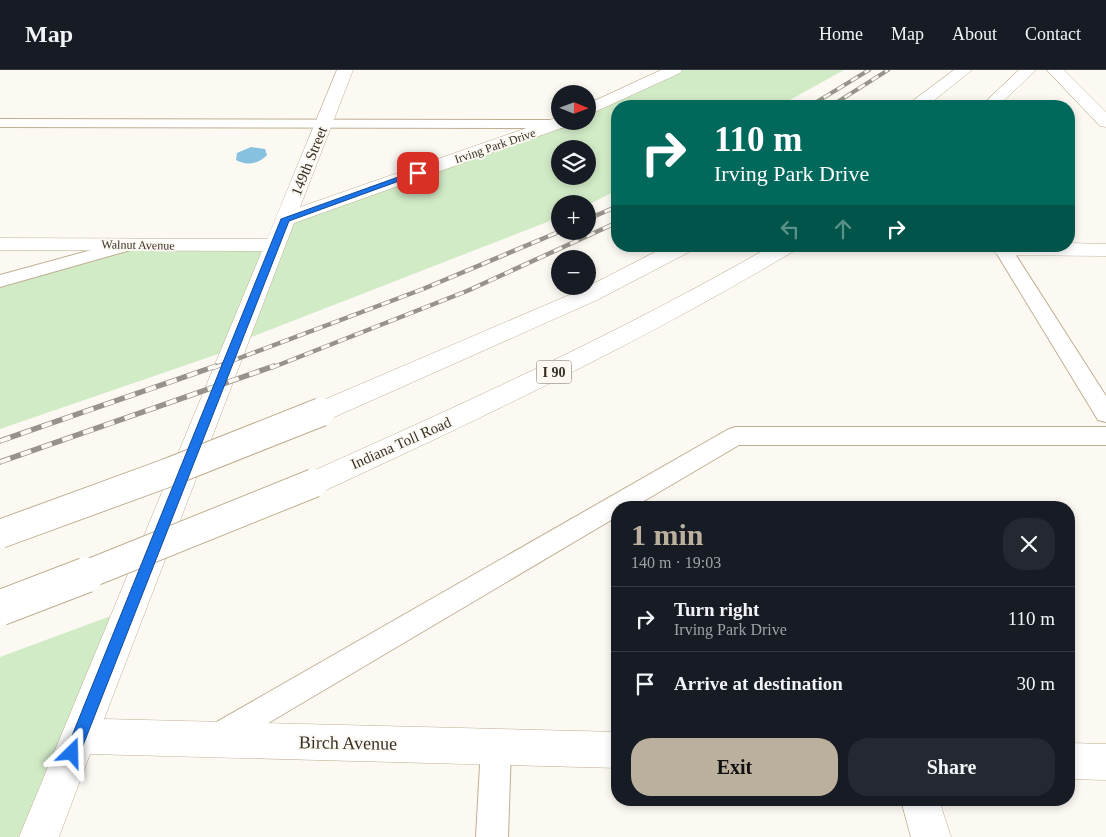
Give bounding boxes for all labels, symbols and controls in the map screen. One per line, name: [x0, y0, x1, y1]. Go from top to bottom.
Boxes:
text: Map: [25, 21, 73, 47]
text: Home: [819, 24, 863, 44]
text: Map: [891, 24, 924, 44]
text: About: [952, 24, 997, 44]
text: Contact: [1025, 24, 1081, 44]
north arrow: [551, 85, 596, 130]
map controls: [551, 85, 596, 295]
icon: right: [631, 120, 696, 185]
text: 110 m: [714, 120, 802, 159]
street label: 149th Street: [288, 123, 330, 198]
street label: Irving Park Drive: [453, 126, 537, 166]
button: layers: [551, 140, 596, 185]
pin: [397, 152, 439, 194]
icon: arrive: [404, 159, 432, 187]
text: Irving Park Drive: [714, 161, 869, 186]
button: +: [551, 195, 596, 240]
icon: left: [776, 215, 804, 243]
icon: ahead: [829, 215, 857, 243]
icon: right: [882, 215, 910, 243]
street label: Walnut Avenue: [101, 237, 175, 253]
button: −: [551, 250, 596, 295]
road number: I 90: [536, 360, 572, 384]
street label: Indiana Toll Road: [348, 414, 454, 472]
text: 1 min: [631, 518, 704, 551]
button: close: [1003, 518, 1055, 570]
text: 140 m · 19:03: [631, 554, 721, 571]
text: Turn right: [674, 599, 759, 620]
icon: right: [631, 605, 659, 633]
text: 110 m: [1008, 608, 1055, 629]
text: Irving Park Drive: [674, 621, 787, 638]
icon: arrive: [631, 670, 659, 698]
text: Arrive at destination: [674, 673, 843, 694]
text: 30 m: [1016, 673, 1055, 694]
position arrow: [45, 726, 97, 778]
street label: Birch Avenue: [299, 732, 397, 754]
button: Exit: [631, 738, 838, 796]
button: Share: [848, 738, 1055, 796]

